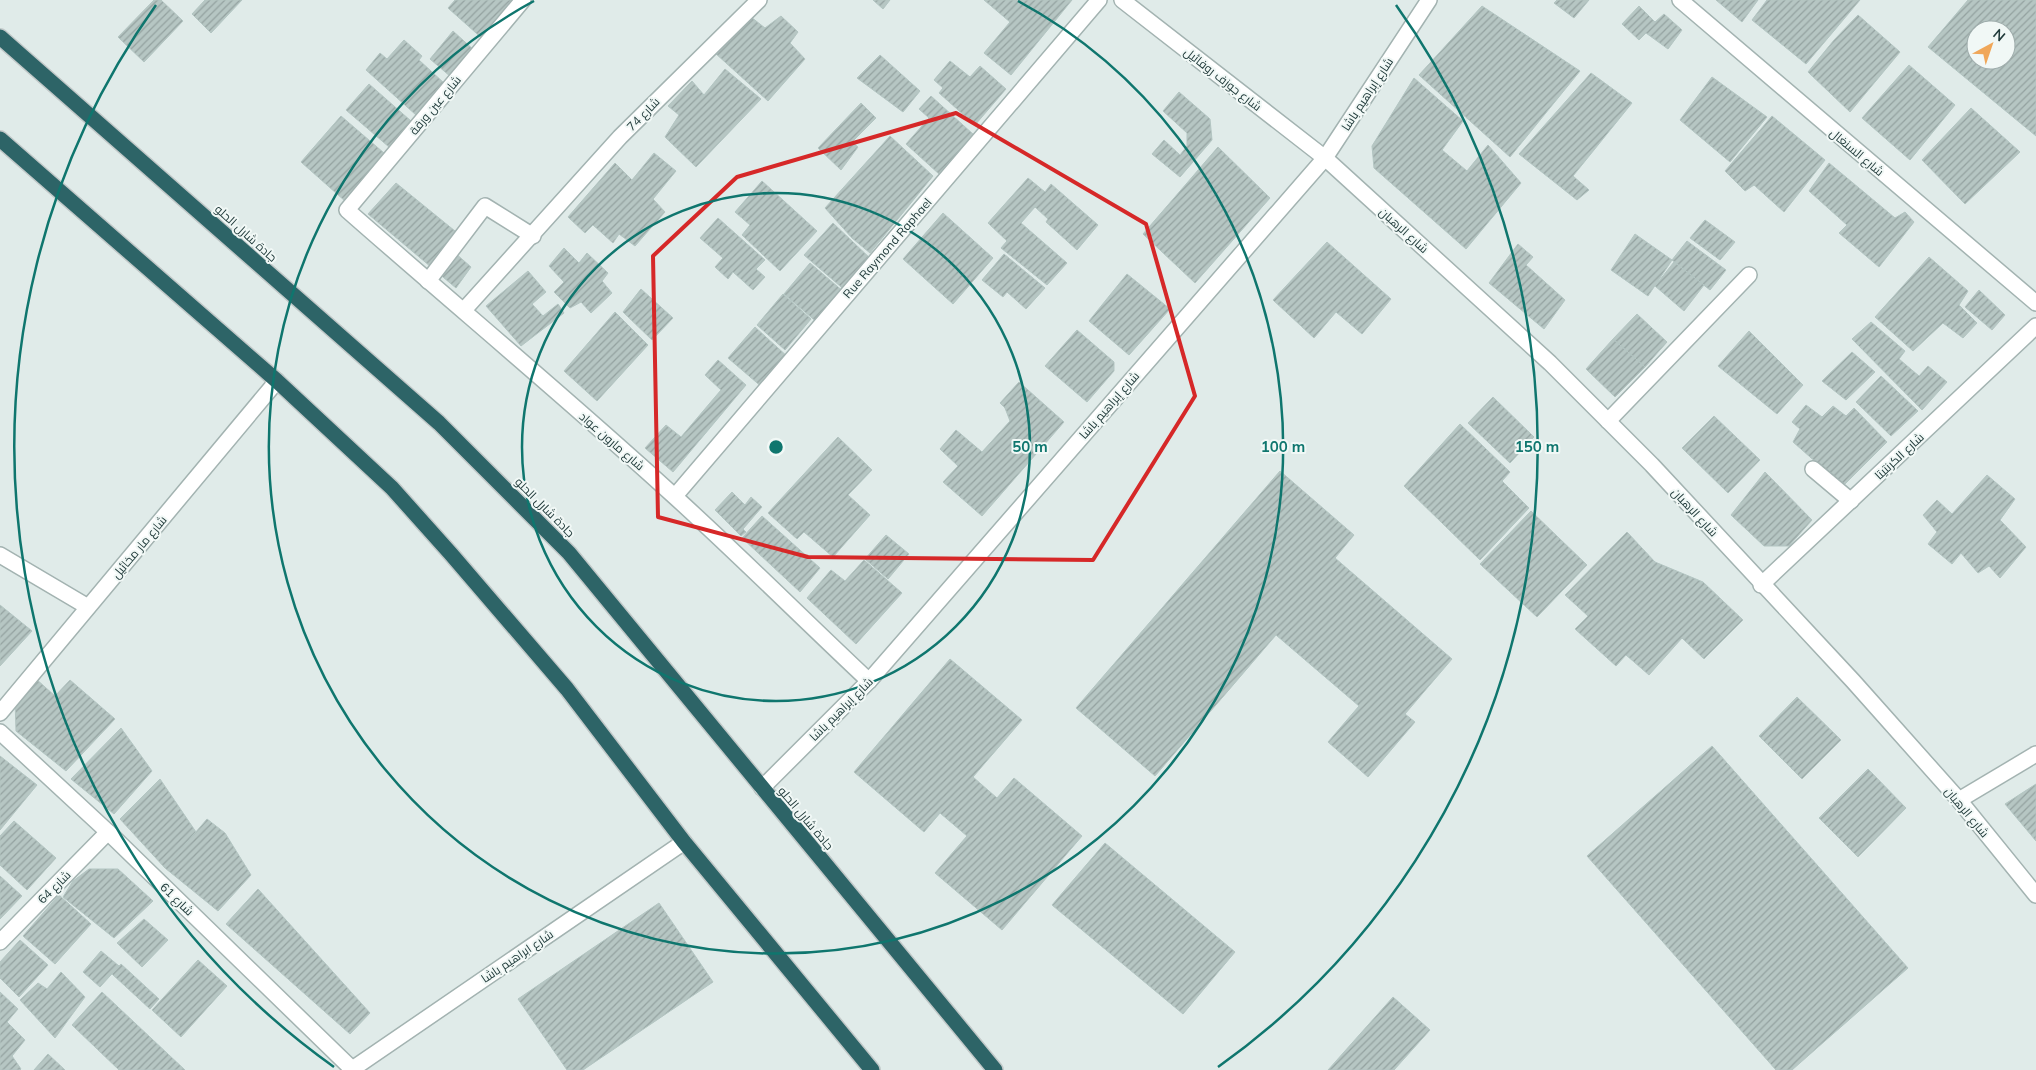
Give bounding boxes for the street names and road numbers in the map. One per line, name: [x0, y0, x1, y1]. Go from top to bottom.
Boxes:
street label: شارع جوزف روفائيل: [1181, 44, 1265, 115]
street label: شارع إبراهيم باشا: [1338, 55, 1397, 134]
street label: شارع عين ورقة: [406, 72, 465, 138]
street label: شارع 74: [623, 94, 663, 135]
street label: شارع السنغال: [1826, 125, 1887, 180]
street label: Rue Raymond Raphael: [839, 195, 935, 301]
street label: جادة شارل الحلو: [212, 201, 280, 265]
street label: شارع الرهبان: [1376, 204, 1432, 257]
street label: شارع إبراهيم باشا: [1076, 368, 1143, 442]
street label: شارع مارون عواد: [576, 409, 648, 474]
street label: شارع الكرنتيتا: [1871, 429, 1927, 483]
street label: جادة شارل الحلو: [512, 474, 578, 540]
street label: شارع الرهبان: [1668, 485, 1721, 540]
street label: شارع مار مخائيل: [108, 512, 170, 582]
street label: شارع إبراهيم باشا: [806, 674, 877, 745]
street label: جادة شارل الحلو: [775, 783, 837, 853]
street label: شارع الرهبان: [1941, 784, 1992, 841]
street label: شارع 64: [34, 867, 74, 907]
street label: شارع 61: [156, 879, 197, 919]
street label: شارع ابراهيم باشا: [478, 926, 557, 987]

